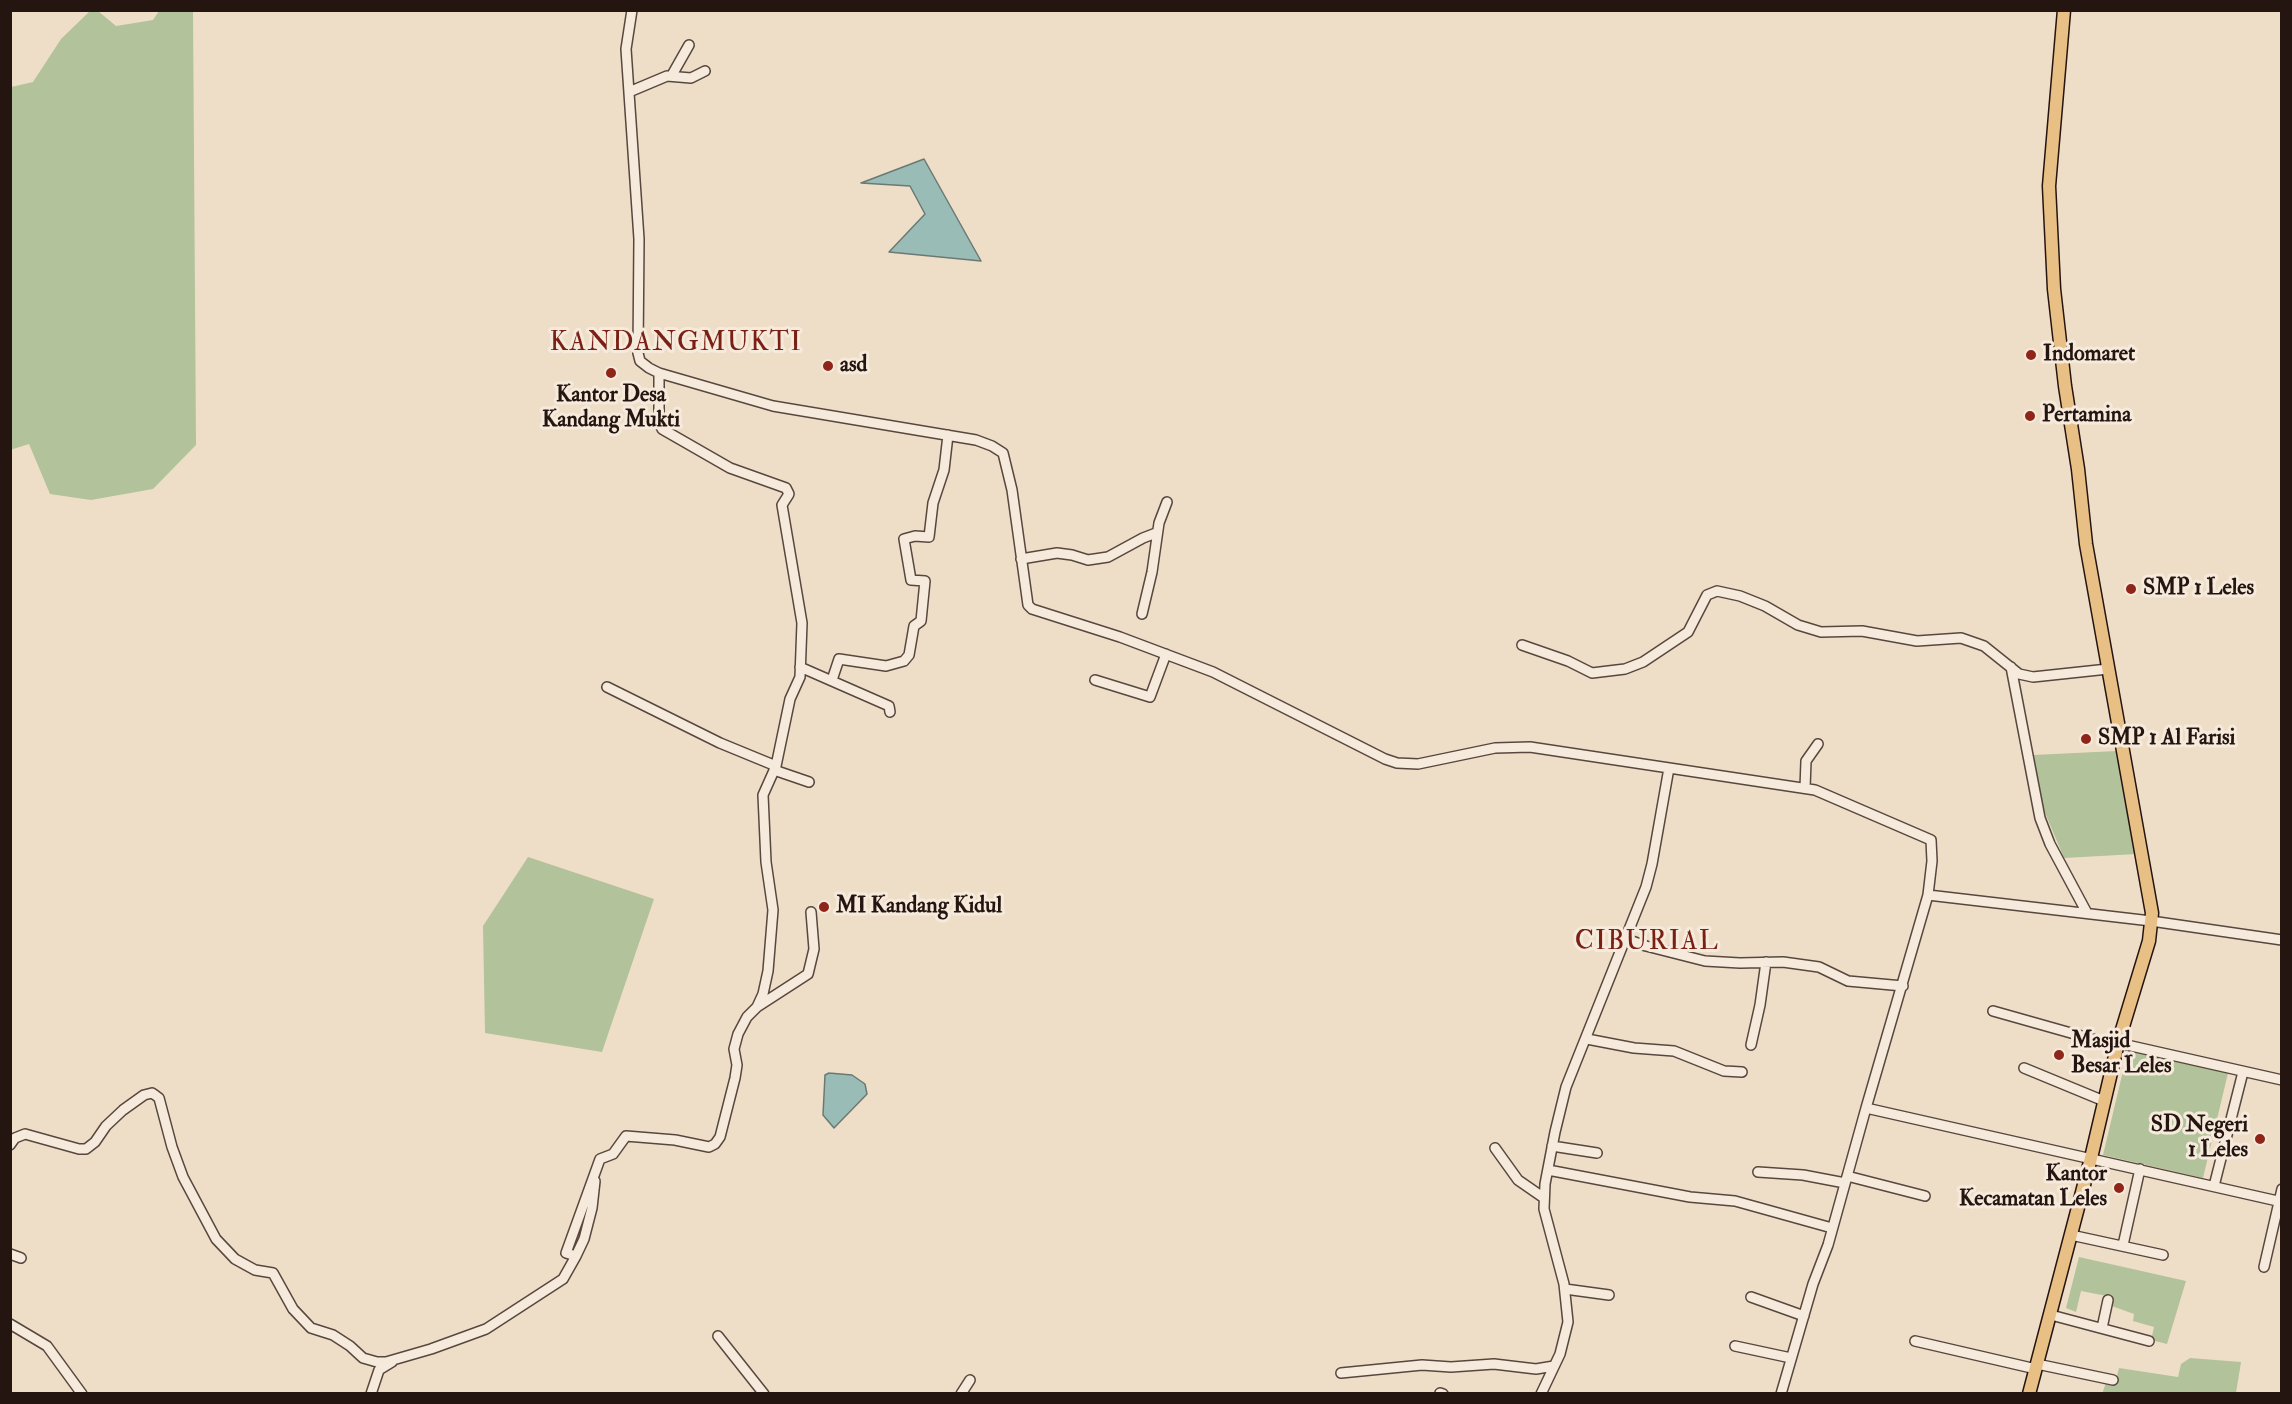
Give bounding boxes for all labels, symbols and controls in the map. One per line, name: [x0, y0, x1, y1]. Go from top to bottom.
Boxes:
district label: KANDANGMUKTI: [550, 328, 802, 360]
place label: Indomaret: [2043, 342, 2135, 368]
marker: Indomaret: [2024, 348, 2038, 362]
place label: asd: [840, 353, 867, 379]
marker: asd: [821, 359, 835, 373]
marker: Kantor Desa Kandang Mukti: [604, 366, 618, 380]
place label: Kantor Desa Kandang Mukti: [542, 383, 680, 434]
place label: Pertamina: [2042, 403, 2131, 429]
marker: Pertamina: [2023, 409, 2037, 423]
place label: SMP 1 Leles: [2143, 576, 2254, 602]
marker: SMP 1 Leles: [2124, 582, 2138, 596]
place label: SMP 1 Al Farisi: [2098, 726, 2235, 752]
marker: SMP 1 Al Farisi: [2079, 732, 2093, 746]
place label: MI Kandang Kidul: [836, 894, 1002, 920]
marker: MI Kandang Kidul: [817, 900, 831, 914]
district label: CIBURIAL: [1575, 927, 1719, 959]
place label: Masjid Besar Leles: [2071, 1029, 2171, 1080]
marker: Masjid Besar Leles: [2052, 1048, 2066, 1062]
place label: SD Negeri 1 Leles: [2151, 1113, 2248, 1164]
marker: SD Negeri 1 Leles: [2253, 1132, 2267, 1146]
place label: Kantor Kecamatan Leles: [1959, 1162, 2107, 1214]
marker: Kantor Kecamatan Leles: [2112, 1181, 2126, 1195]

